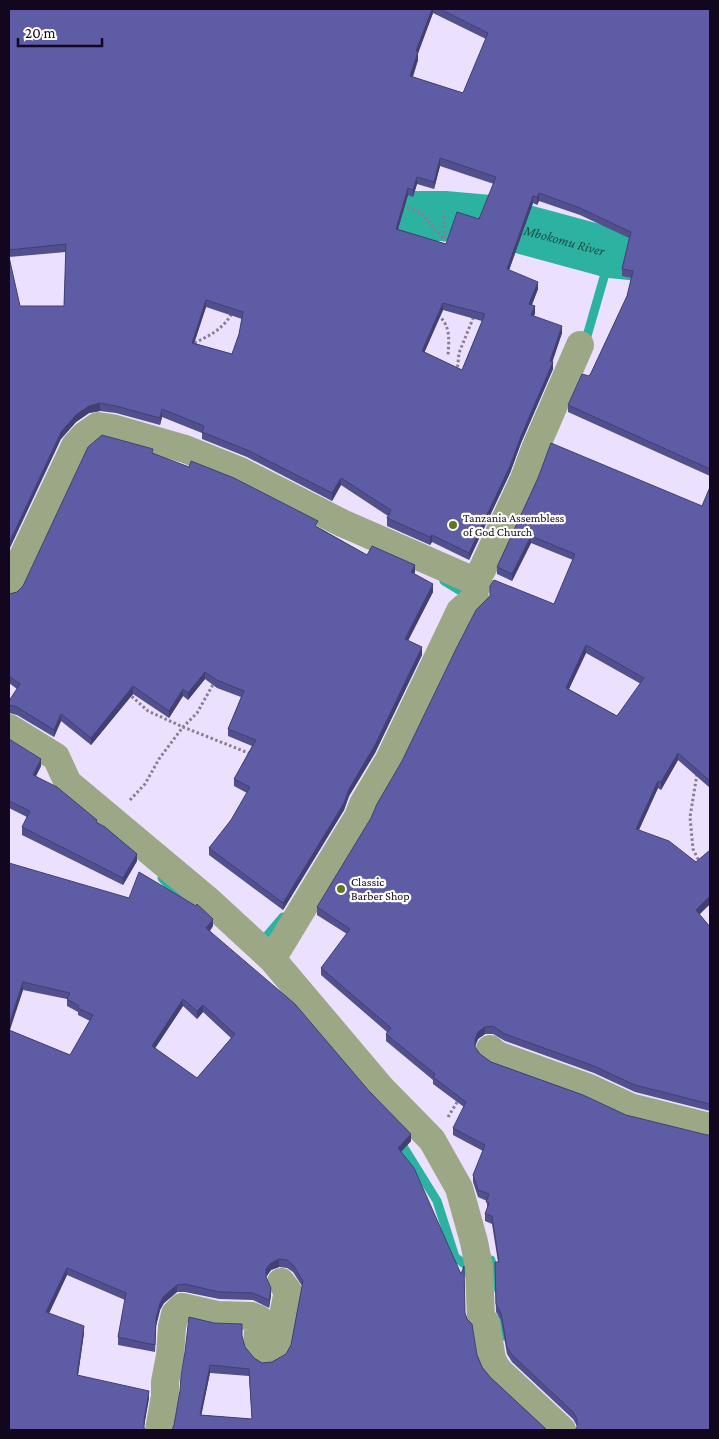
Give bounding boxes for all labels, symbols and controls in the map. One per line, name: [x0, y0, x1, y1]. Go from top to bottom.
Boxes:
scale bar: [18, 15, 101, 47]
text: 20 m: [25, 25, 56, 41]
water label: Mbokomu River: [521, 222, 608, 259]
place label: Tanzania Assembless of God Church: [463, 511, 565, 539]
marker: Tanzania Assembless of God Church: [447, 519, 459, 531]
place label: Classic Barber Shop: [351, 875, 410, 903]
marker: Classic Barber Shop: [335, 883, 347, 895]

